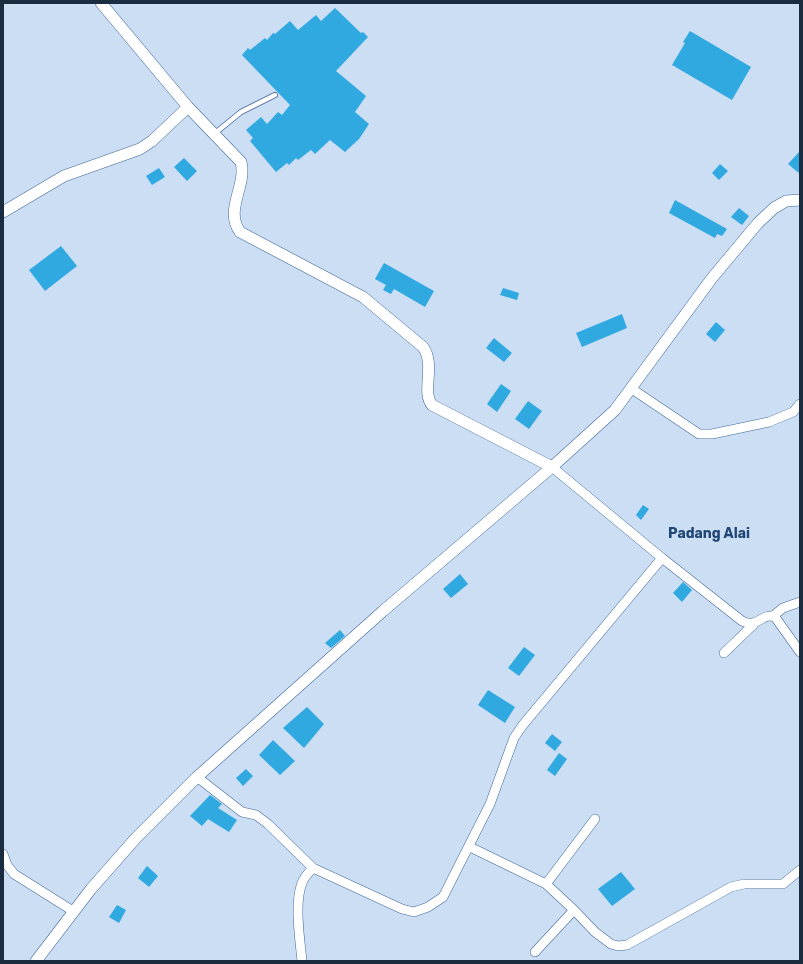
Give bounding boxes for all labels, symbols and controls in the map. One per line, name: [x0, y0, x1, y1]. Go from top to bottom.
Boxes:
district label: Padang Alai: [668, 526, 750, 542]

